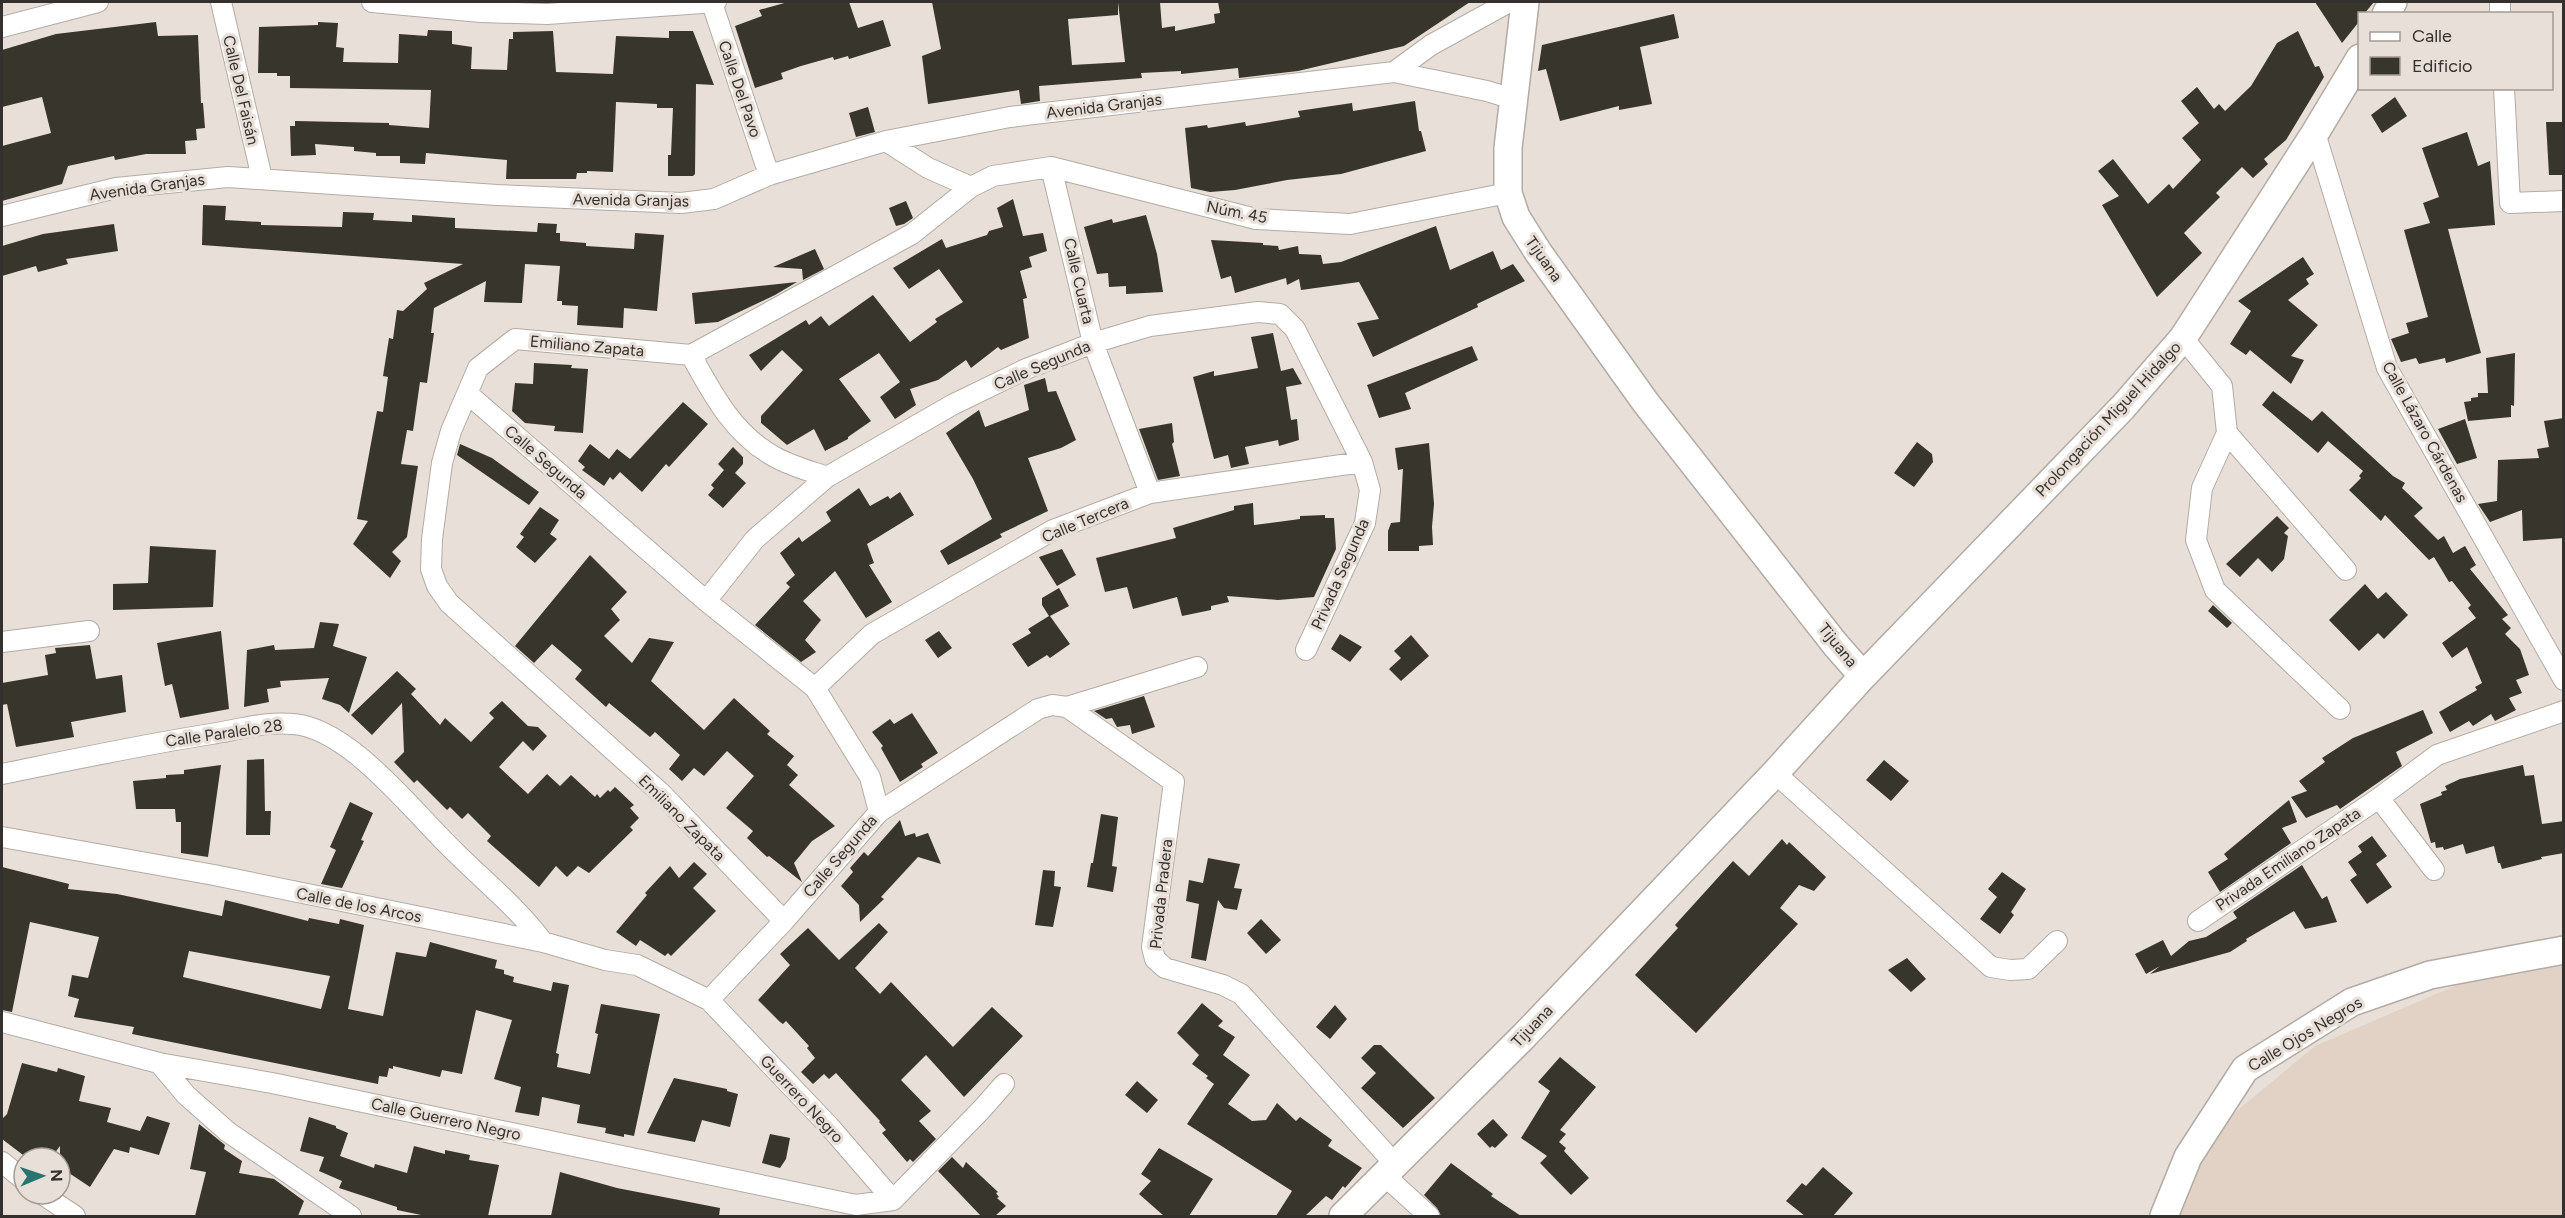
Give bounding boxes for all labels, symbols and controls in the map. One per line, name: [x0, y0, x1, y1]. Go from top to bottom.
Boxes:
legend: [2358, 12, 2553, 90]
text: Calle: [2412, 25, 2452, 47]
street label: Calle Del Faisán: [219, 33, 263, 147]
street label: Calle Del Pavo: [715, 38, 765, 140]
text: Edificio: [2412, 55, 2473, 77]
street label: Avenida Granjas: [1045, 89, 1163, 123]
street label: Avenida Granjas: [88, 170, 206, 204]
street label: Avenida Granjas: [573, 189, 689, 211]
street label: Núm. 45: [1205, 197, 1269, 227]
street label: Tijuana: [1522, 233, 1566, 285]
street label: Calle Cuarta: [1060, 236, 1098, 326]
street label: Emiliano Zapata: [529, 332, 645, 360]
street label: Calle Segunda: [991, 336, 1093, 394]
street label: Prolongación Miguel Hidalgo: [2031, 338, 2185, 500]
street label: Calle Lázaro Cárdenas: [2378, 358, 2472, 506]
street label: Calle Segunda: [501, 421, 591, 503]
street label: Calle Tercera: [1039, 493, 1131, 547]
street label: Privada Segunda: [1307, 516, 1373, 632]
street label: Tijuana: [1815, 619, 1861, 671]
street label: Calle Paralelo 28: [164, 715, 284, 751]
street label: Emiliano Zapata: [635, 771, 729, 865]
street label: Privada Emiliano Zapata: [2212, 803, 2364, 915]
street label: Calle Segunda: [799, 811, 881, 901]
street label: Privada Pradera: [1146, 838, 1176, 950]
street label: Calle de los Arcos: [295, 884, 423, 926]
street label: Calle Ojos Negros: [2245, 993, 2365, 1075]
street label: Tijuana: [1507, 1001, 1557, 1051]
street label: Guerrero Negro: [756, 1051, 848, 1147]
street label: Calle Guerrero Negro: [369, 1094, 523, 1144]
north arrow: [12, 1146, 72, 1206]
text: N: [47, 1169, 66, 1182]

